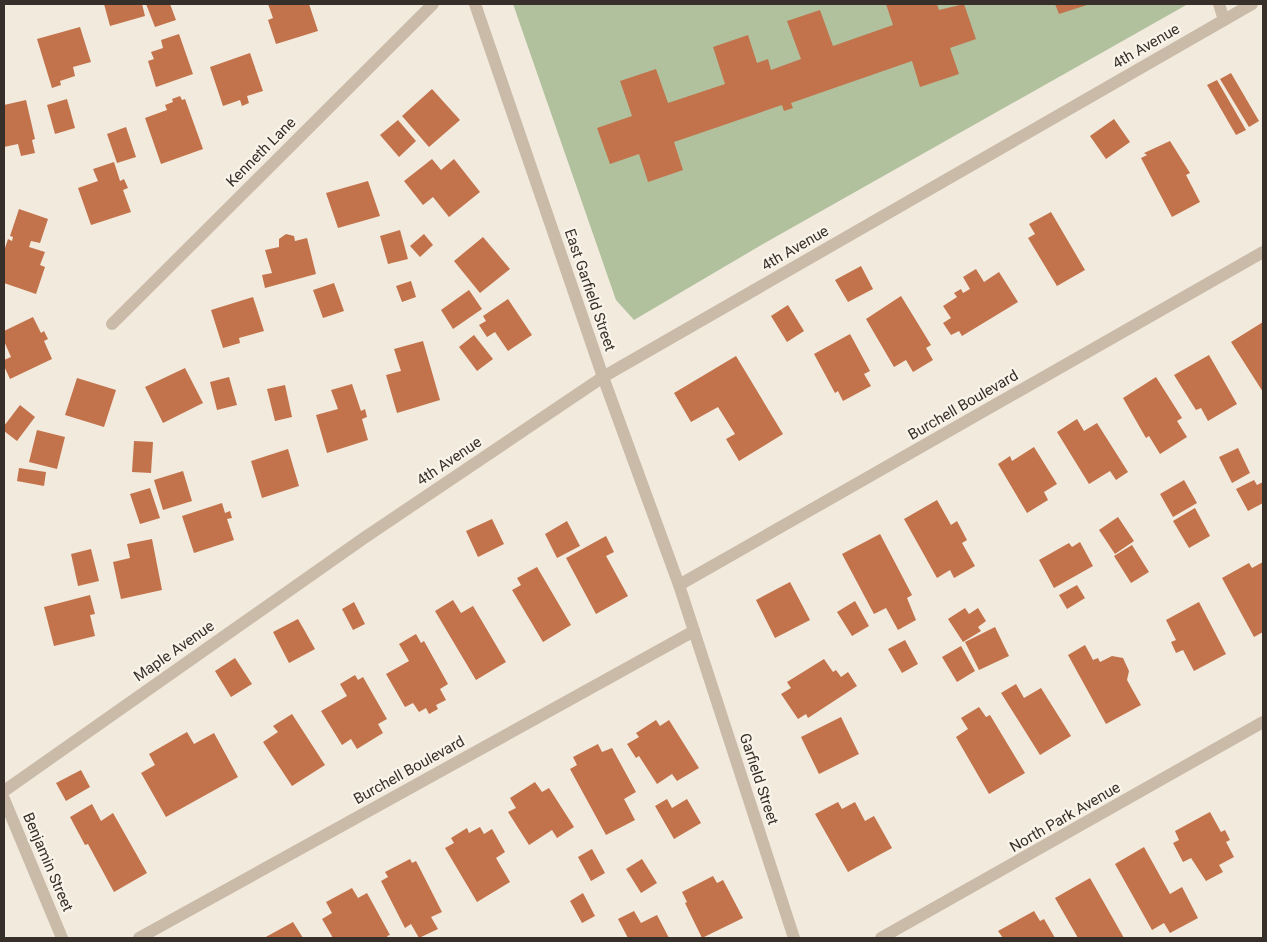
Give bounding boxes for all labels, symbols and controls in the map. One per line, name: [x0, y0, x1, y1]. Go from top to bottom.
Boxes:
street label: 4th Avenue: [1109, 20, 1183, 72]
street label: Kenneth Lane: [222, 113, 300, 191]
street label: 4th Avenue: [758, 222, 832, 274]
street label: East Garfield Street: [561, 226, 619, 354]
street label: Burchell Boulevard: [905, 366, 1021, 444]
street label: 4th Avenue: [413, 433, 485, 489]
street label: Maple Avenue: [130, 617, 218, 685]
street label: Garfield Street: [736, 731, 782, 827]
street label: Burchell Boulevard: [350, 732, 468, 808]
street label: North Park Avenue: [1007, 778, 1123, 856]
street label: Benjamin Street: [19, 810, 77, 914]

